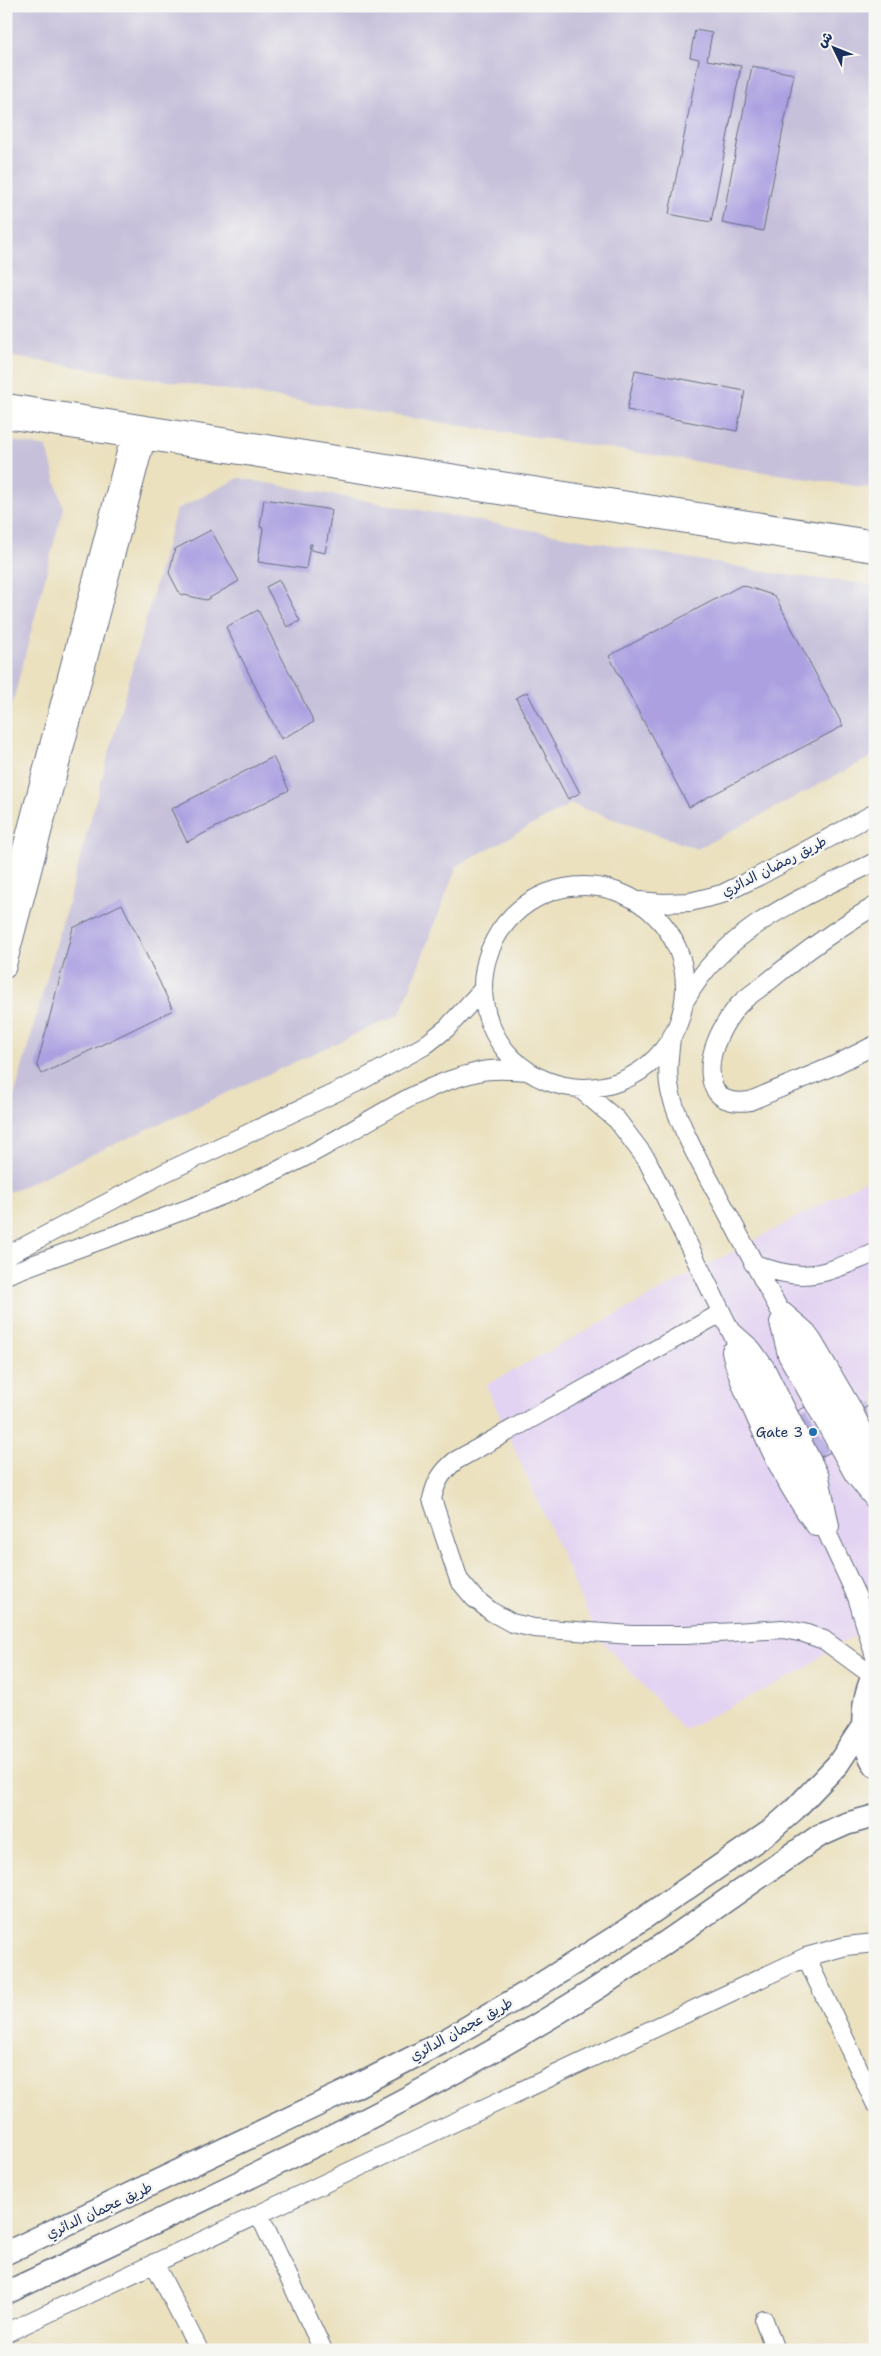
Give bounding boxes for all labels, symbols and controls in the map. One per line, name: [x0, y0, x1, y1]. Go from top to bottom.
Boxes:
north arrow: [808, 22, 858, 72]
text: ش: [813, 27, 836, 51]
street label: طريق رمضان الدائري: [718, 832, 830, 902]
place label: Gate 3: [756, 1423, 803, 1441]
marker: Gate 3: [807, 1426, 819, 1438]
street label: طريق عجمان الدائري: [406, 1993, 517, 2066]
street label: طريق عجمان الدائري: [43, 2178, 156, 2244]

